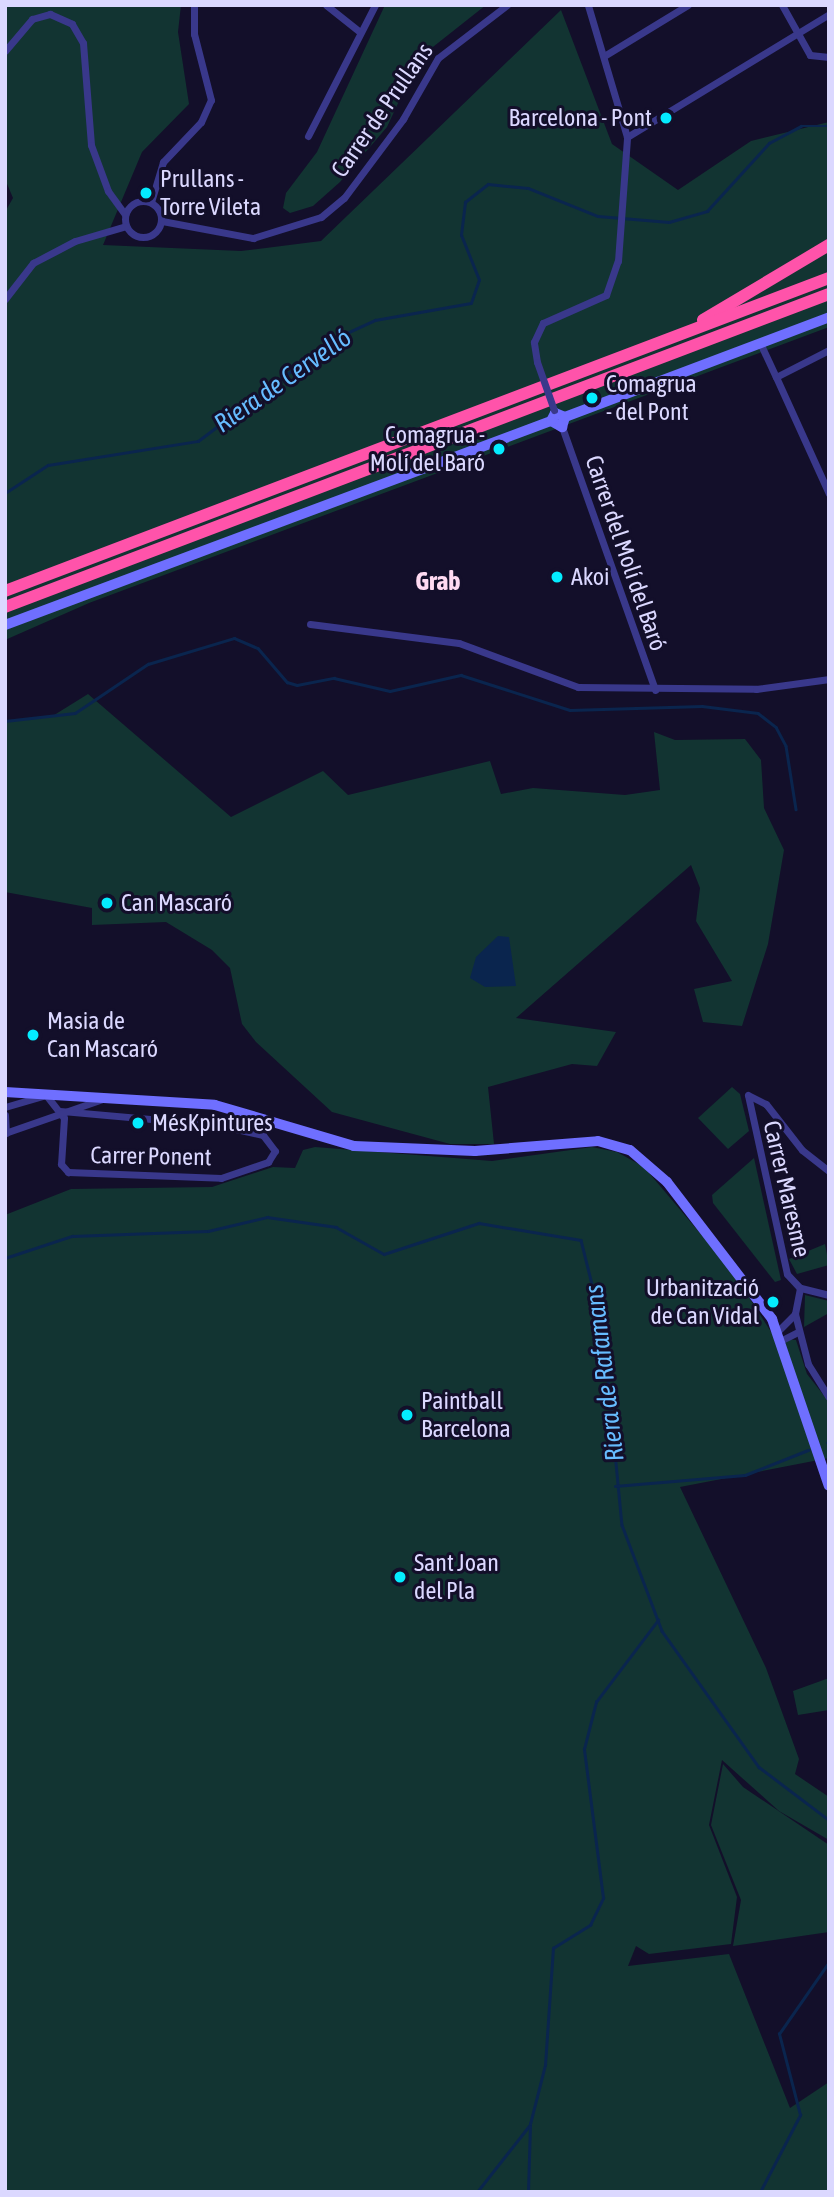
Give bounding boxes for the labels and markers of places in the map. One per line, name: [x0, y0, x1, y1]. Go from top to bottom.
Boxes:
place label: Barcelona - Pont: [508, 104, 652, 132]
marker: Barcelona - Pont: [658, 110, 674, 126]
place label: Prullans - Torre Vileta: [160, 165, 261, 221]
marker: Prullans - Torre Vileta: [138, 185, 154, 201]
place label: Comagrua - del Pont: [606, 370, 697, 426]
marker: Comagrua - del Pont: [584, 390, 600, 406]
place label: Comagrua - Molí del Baró: [370, 421, 485, 477]
marker: Comagrua - Molí del Baró: [491, 441, 507, 457]
place label: Akoi: [571, 563, 610, 591]
marker: Akoi: [549, 569, 565, 585]
place label: Can Mascaró: [121, 889, 232, 917]
marker: Can Mascaró: [99, 895, 115, 911]
place label: Masia de Can Mascaró: [47, 1007, 158, 1063]
marker: Masia de Can Mascaró: [25, 1027, 41, 1043]
place label: MésKpintures: [152, 1109, 273, 1137]
marker: MésKpintures: [130, 1115, 146, 1131]
place label: Urbanització de Can Vidal: [646, 1274, 759, 1330]
marker: Urbanització de Can Vidal: [765, 1294, 781, 1310]
place label: Paintball Barcelona: [421, 1387, 511, 1443]
marker: Paintball Barcelona: [399, 1407, 415, 1423]
place label: Sant Joan del Pla: [414, 1549, 499, 1605]
marker: Sant Joan del Pla: [392, 1569, 408, 1585]

